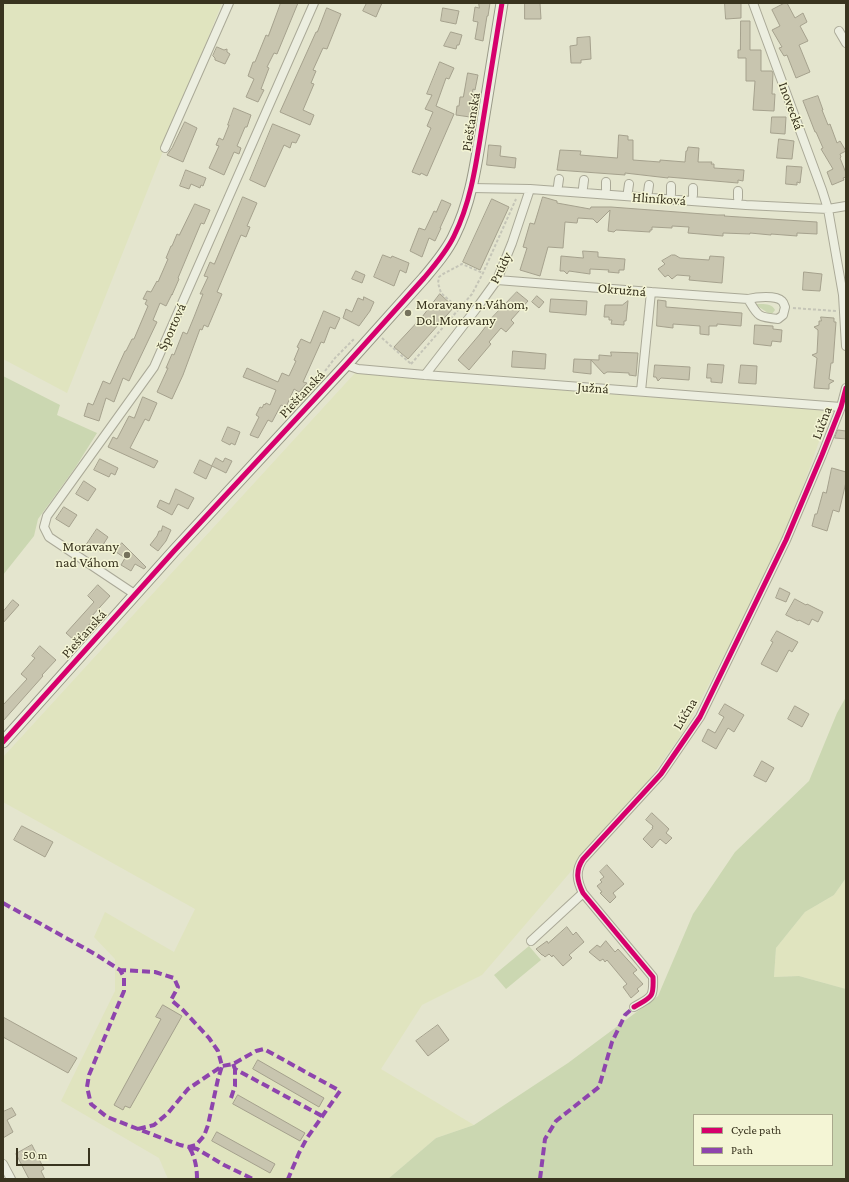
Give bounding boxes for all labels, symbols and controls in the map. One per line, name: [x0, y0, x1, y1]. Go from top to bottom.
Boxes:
street label: Inovecká: [775, 80, 807, 132]
street label: Piešťanská: [458, 91, 484, 153]
street label: Hliníková: [631, 189, 687, 209]
street label: Prúdy: [486, 249, 516, 287]
street label: Okružná: [597, 280, 647, 300]
place label: Moravany n.Váhom, Dol.Moravany: [416, 297, 528, 330]
street label: Športová: [154, 301, 190, 353]
marker: Moravany n.Váhom, Dol.Moravany: [403, 308, 413, 318]
street label: Piešťanská: [276, 367, 328, 421]
street label: Južná: [577, 379, 609, 397]
street label: Lúčna: [808, 404, 836, 442]
place label: Moravany nad Váhom: [55, 539, 119, 572]
marker: Moravany nad Váhom: [122, 550, 132, 560]
street label: Piešťanská: [58, 606, 110, 662]
street label: Lúčna: [669, 695, 701, 733]
legend: [693, 1114, 833, 1166]
text: Cycle path: [731, 1123, 781, 1137]
scale bar: [18, 1140, 92, 1166]
text: Path: [731, 1143, 753, 1157]
text: 50 m: [23, 1148, 47, 1162]

